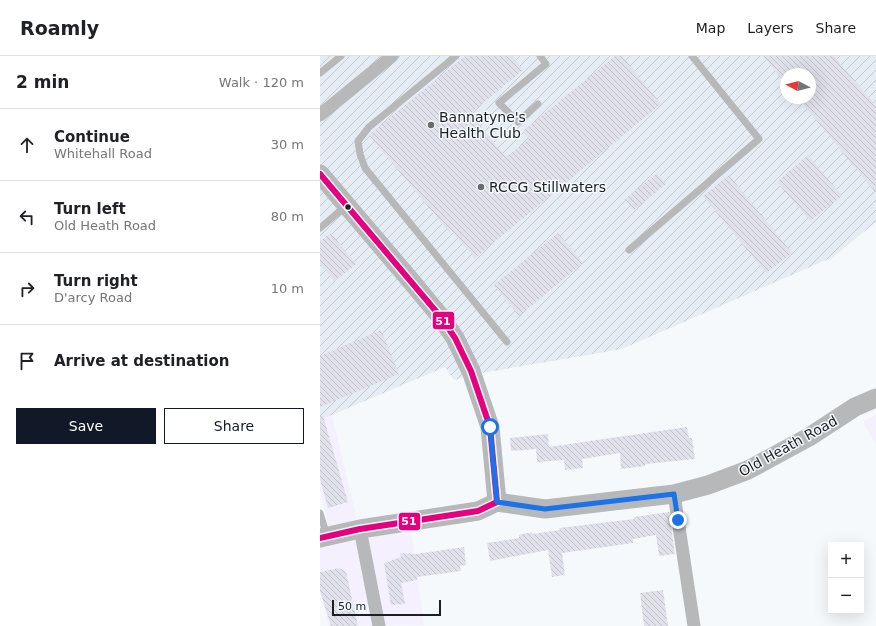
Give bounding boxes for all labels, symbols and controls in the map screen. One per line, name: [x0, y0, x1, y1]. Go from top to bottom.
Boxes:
text: Roamly: [20, 17, 99, 39]
text: Map: [696, 20, 725, 36]
text: Layers: [747, 20, 794, 36]
text: Share: [816, 20, 856, 36]
north arrow: [780, 68, 816, 104]
text: 2 min: [16, 72, 69, 92]
text: Walk · 120 m: [219, 75, 304, 90]
place label: Bannatyne's Health Club: [439, 109, 526, 141]
marker: Bannatyne's Health Club: [426, 120, 436, 130]
text: Continue: [54, 128, 130, 146]
icon: ahead: [16, 134, 38, 156]
text: 30 m: [271, 137, 304, 152]
text: Whitehall Road: [54, 146, 152, 161]
place label: RCCG Stillwaters: [489, 179, 606, 195]
marker: RCCG Stillwaters: [476, 182, 486, 192]
text: Turn left: [54, 200, 126, 218]
unlabelled marker: [343, 202, 353, 212]
icon: left: [16, 206, 38, 228]
text: 80 m: [271, 209, 304, 224]
text: Old Heath Road: [54, 218, 156, 233]
text: Turn right: [54, 272, 138, 290]
icon: right: [16, 278, 38, 300]
text: 10 m: [271, 281, 304, 296]
text: D'arcy Road: [54, 290, 132, 305]
line badge: 51: [432, 311, 455, 330]
text: 51: [435, 315, 451, 328]
icon: arrive: [16, 350, 38, 372]
text: Arrive at destination: [54, 352, 229, 370]
button: Save: [16, 408, 156, 444]
button: Share: [164, 408, 304, 444]
street label: Old Heath Road: [736, 412, 840, 480]
route start: [481, 418, 499, 436]
route end: [669, 511, 687, 529]
line badge: 51: [398, 512, 421, 531]
text: 51: [401, 515, 417, 528]
map controls: [828, 542, 864, 614]
button: +: [828, 542, 864, 578]
button: −: [828, 578, 864, 614]
scale bar: [332, 598, 441, 617]
text: 50 m: [338, 600, 366, 613]

